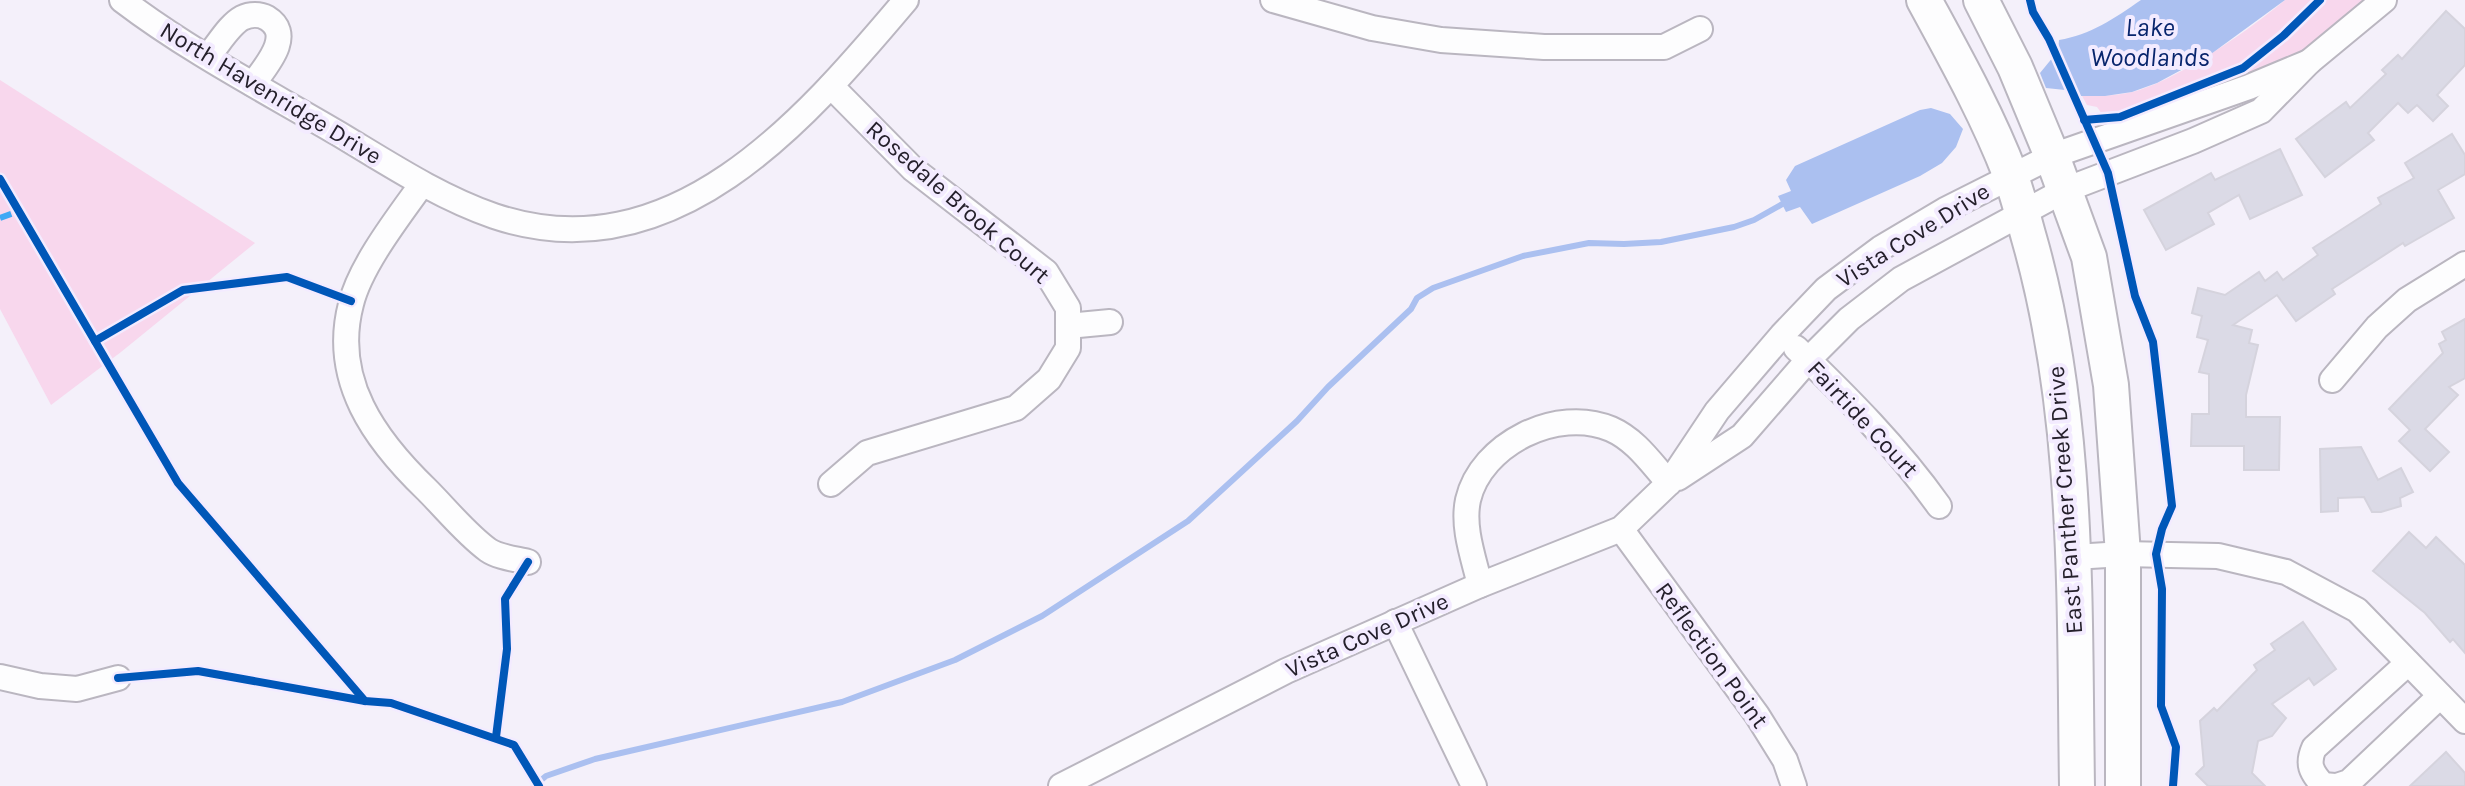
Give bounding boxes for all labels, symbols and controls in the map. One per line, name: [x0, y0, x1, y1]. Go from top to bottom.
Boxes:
water label: Lake Woodlands: [2090, 12, 2210, 73]
street label: North Havenridge Drive: [155, 16, 387, 170]
street label: Rosedale Brook Court: [860, 115, 1056, 289]
street label: Vista Cove Drive: [1831, 177, 1995, 293]
street label: Fairtide Court: [1802, 355, 1924, 483]
street label: East Panther Creek Drive: [2042, 365, 2088, 635]
street label: Reflection Point: [1650, 577, 1774, 733]
street label: Vista Cove Drive: [1281, 587, 1453, 683]

